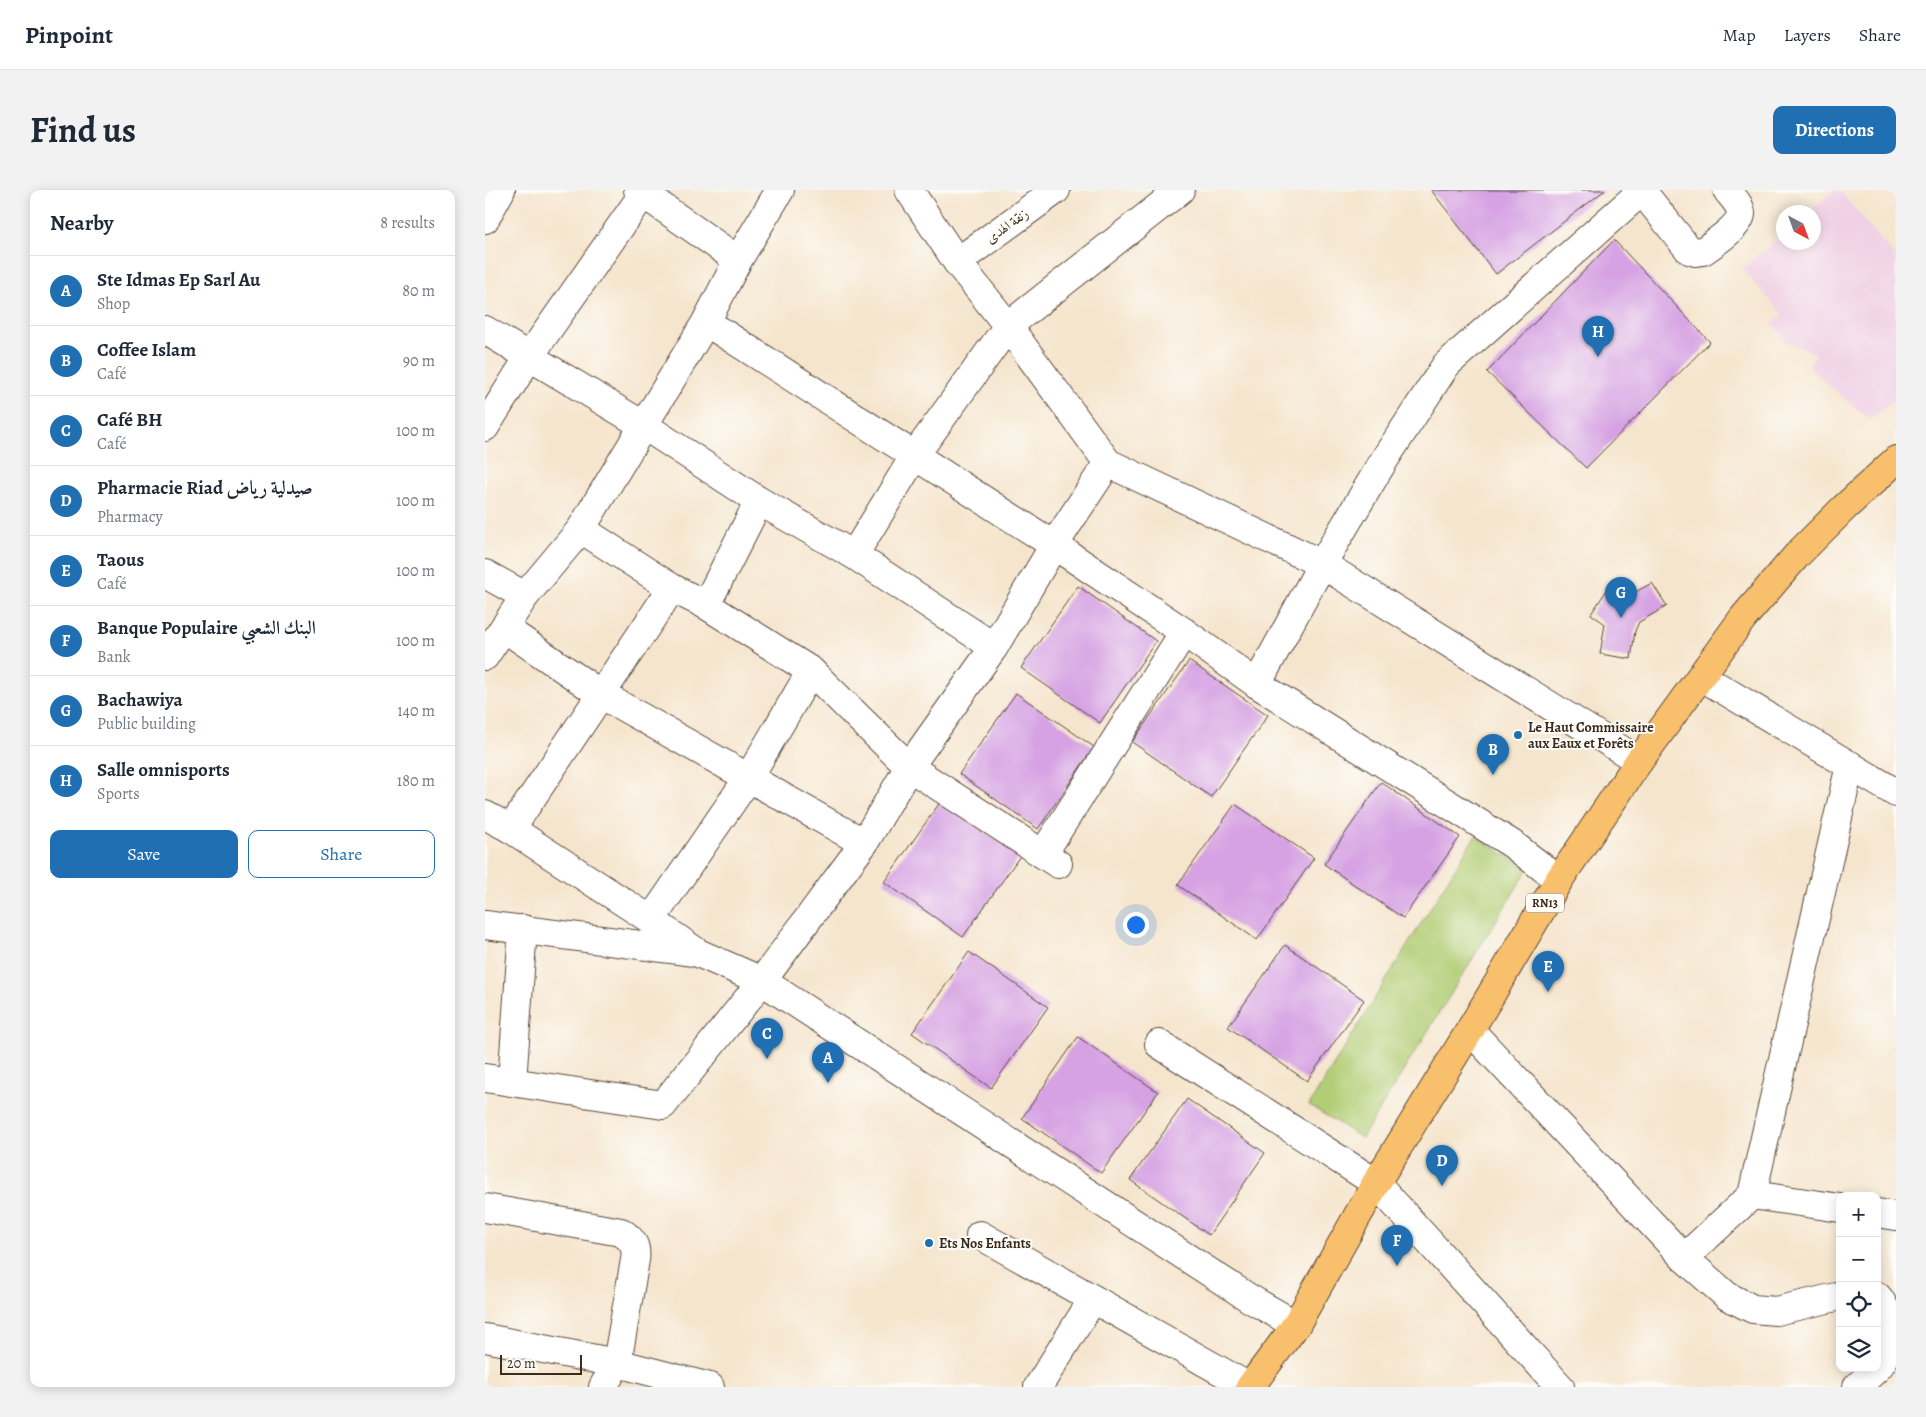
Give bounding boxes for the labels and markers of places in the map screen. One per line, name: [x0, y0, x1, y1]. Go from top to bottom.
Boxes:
pin: H: [1582, 316, 1614, 357]
pin: G: [1605, 577, 1637, 618]
place label: Le Haut Commissaire aux Eaux et Forêts: [1528, 718, 1654, 753]
marker: Le Haut Commissaire aux Eaux et Forêts: [1512, 729, 1524, 741]
pin: B: [1477, 734, 1509, 775]
pin: E: [1532, 951, 1564, 992]
pin: C: [751, 1018, 783, 1059]
pin: A: [812, 1042, 844, 1083]
pin: D: [1426, 1145, 1458, 1186]
pin: F: [1381, 1225, 1413, 1266]
place label: Ets Nos Enfants: [939, 1234, 1031, 1253]
marker: Ets Nos Enfants: [923, 1237, 935, 1249]

